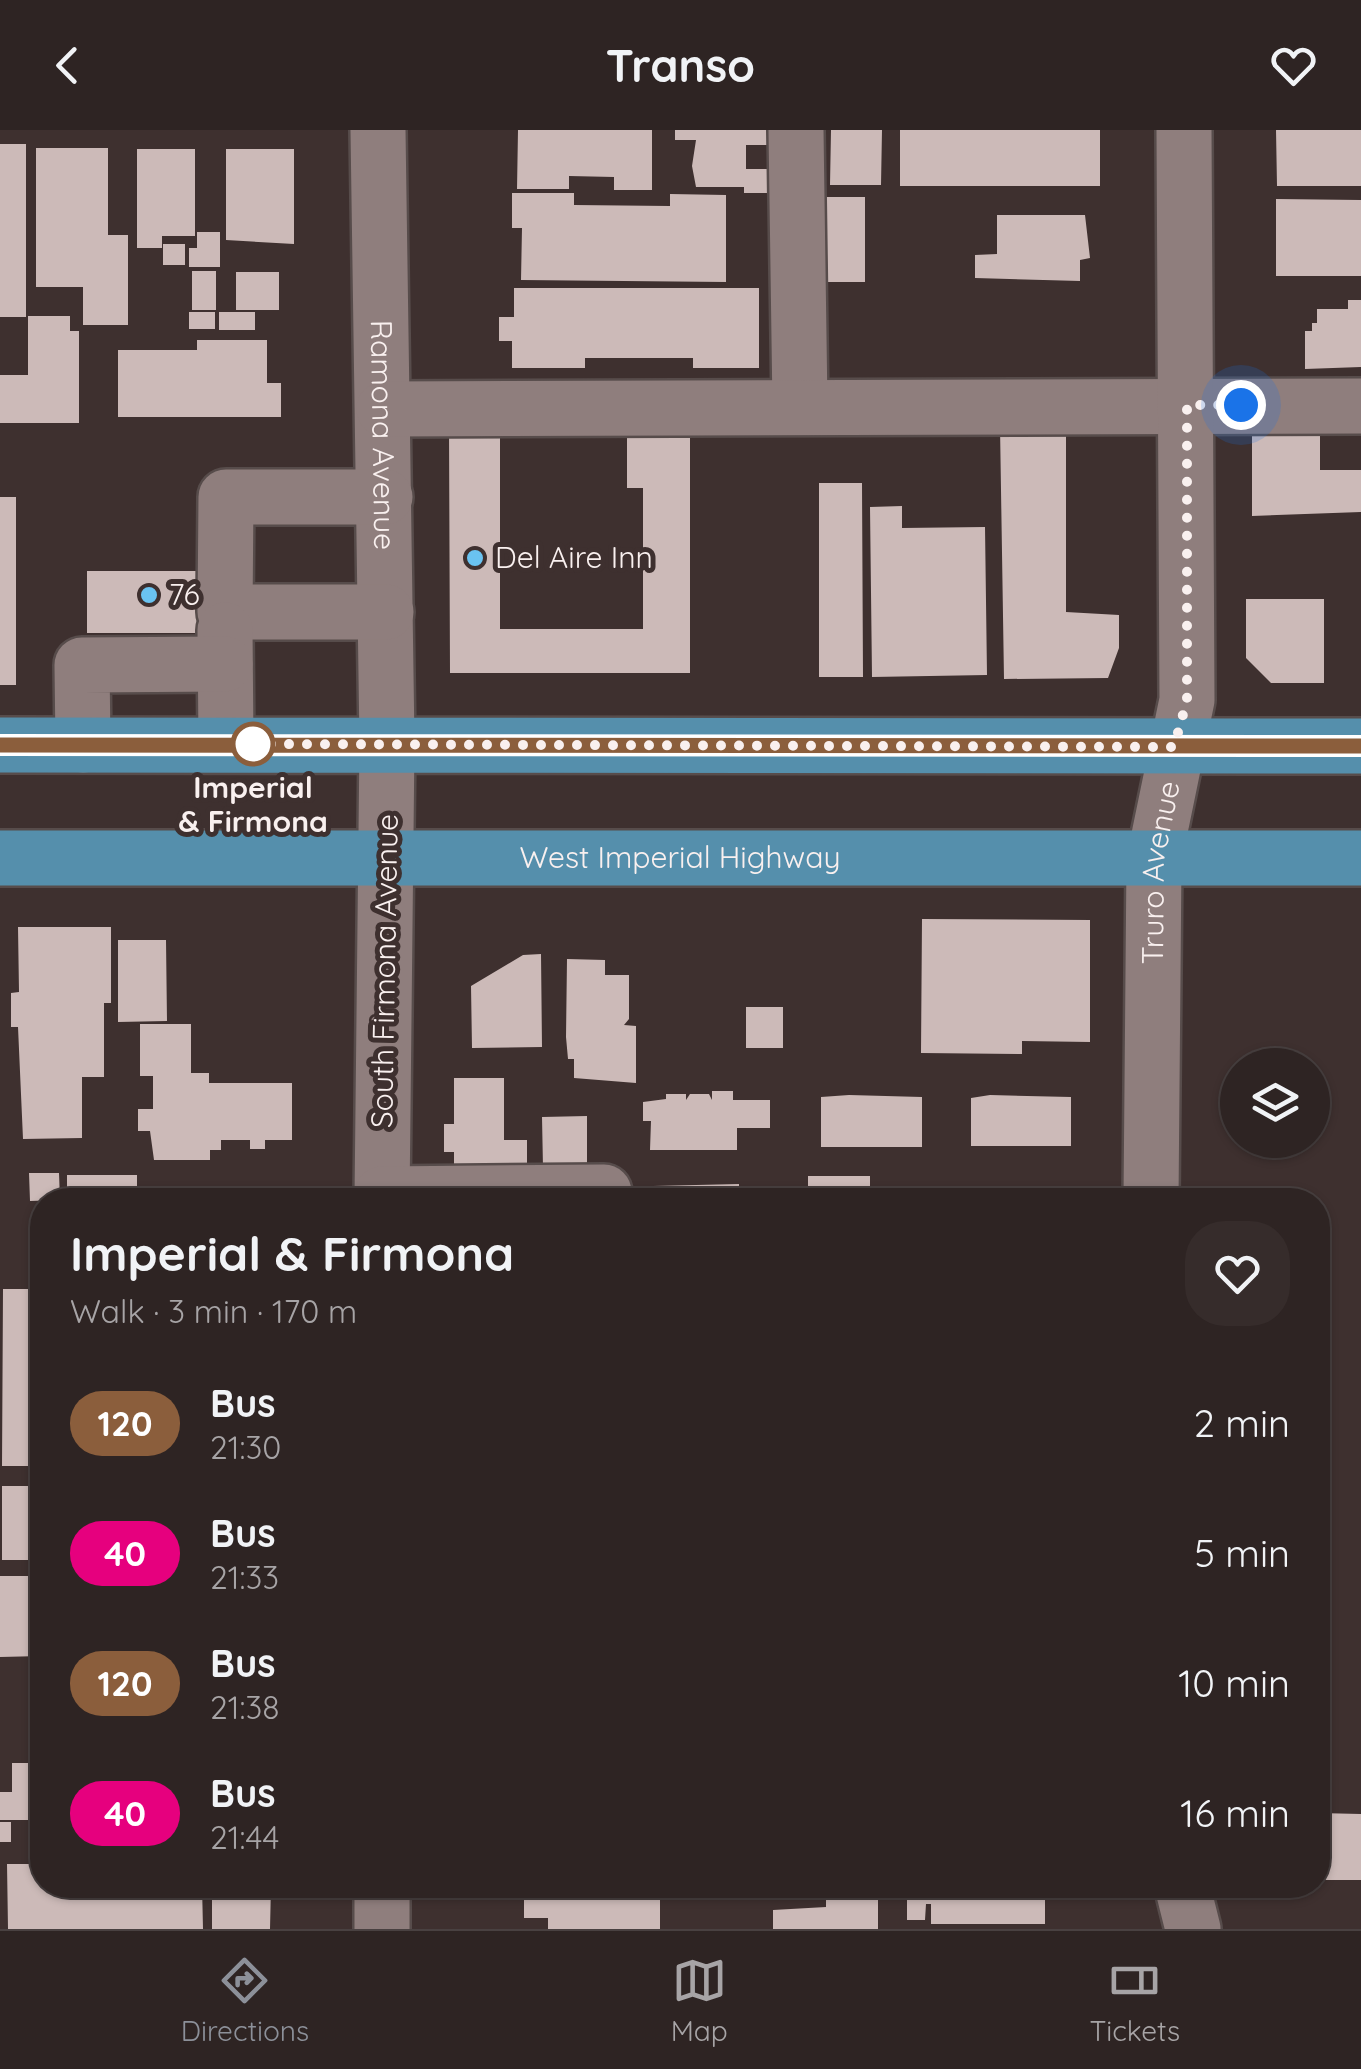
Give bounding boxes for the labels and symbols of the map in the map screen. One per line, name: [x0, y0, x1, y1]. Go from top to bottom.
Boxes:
street label: Ramona Avenue: [363, 320, 404, 550]
your location: [1216, 380, 1266, 430]
place label: Del Aire Inn: [495, 538, 653, 576]
marker: Del Aire Inn: [464, 547, 486, 569]
place label: 76: [169, 575, 200, 613]
marker: 76: [138, 584, 160, 606]
marker: Imperial & Firmona: [232, 723, 274, 765]
place label: Imperial & Firmona: [178, 768, 328, 840]
street label: Truro Avenue: [1133, 777, 1188, 965]
street label: South Firmona Avenue: [362, 814, 406, 1128]
street label: West Imperial Highway: [520, 838, 840, 876]

